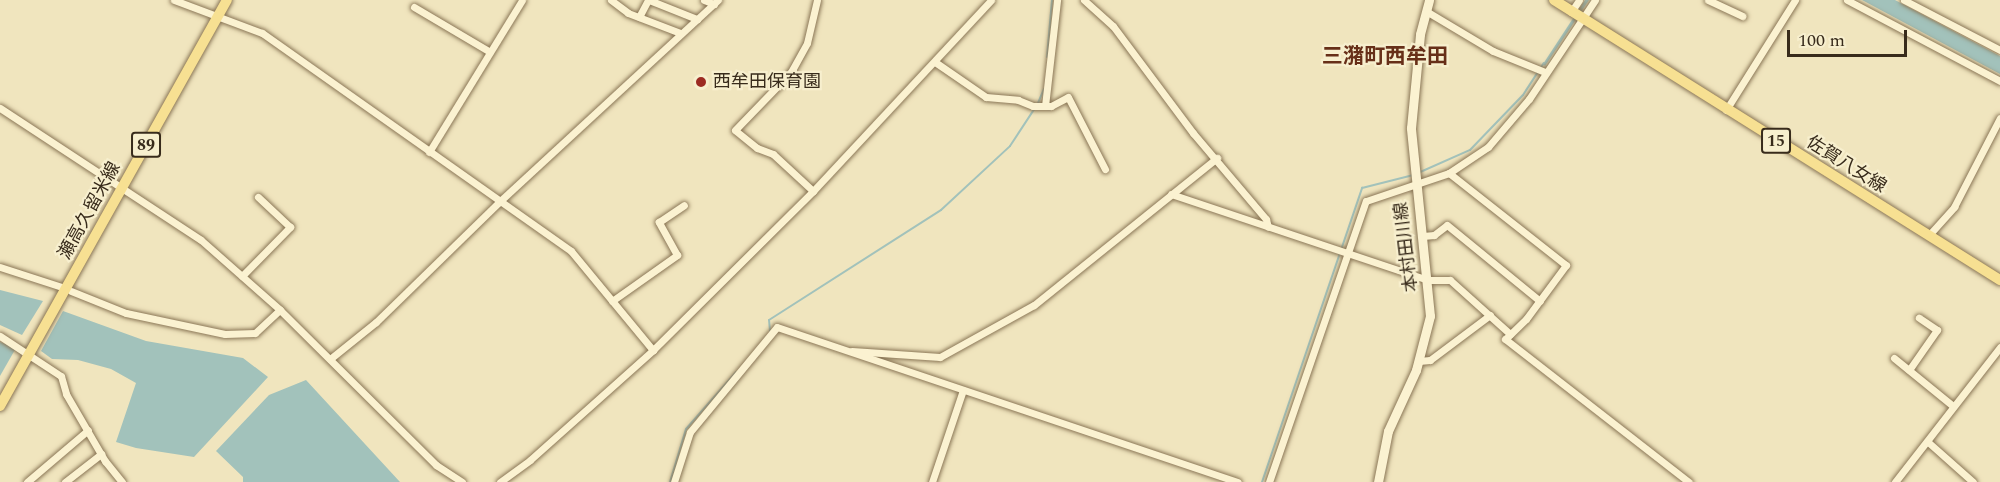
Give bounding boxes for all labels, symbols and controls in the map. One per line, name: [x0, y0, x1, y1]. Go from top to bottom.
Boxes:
scale bar: [1790, 18, 1910, 56]
text: 100 m: [1798, 27, 1845, 54]
district label: 三潴町西牟田: [1322, 44, 1448, 70]
place label: 西牟田保育園: [713, 71, 821, 93]
marker: 西牟田保育園: [694, 75, 708, 89]
road number: 15: [1761, 128, 1791, 154]
road number: 89: [131, 132, 161, 158]
street label: 佐賀八女線: [1802, 132, 1890, 198]
street label: 瀬高久留米線: [54, 159, 126, 263]
street label: 本村田川線: [1391, 201, 1423, 293]

